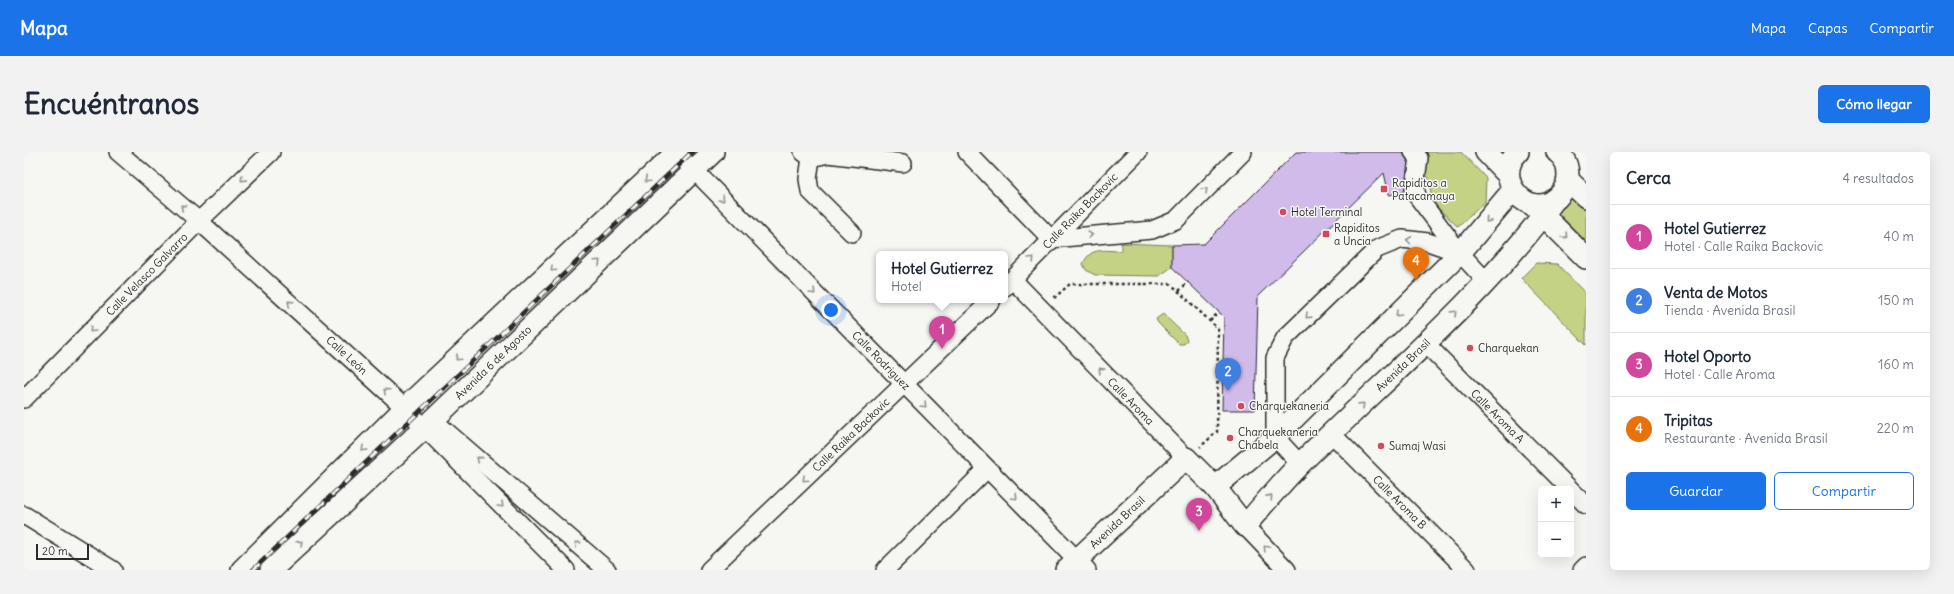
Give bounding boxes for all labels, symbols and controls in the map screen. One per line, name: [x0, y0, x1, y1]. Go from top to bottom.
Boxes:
text: Mapa: [20, 16, 68, 40]
text: Mapa: [1751, 19, 1786, 37]
text: Capas: [1808, 19, 1848, 37]
text: Compartir: [1870, 19, 1934, 37]
button: Cómo llegar: [1818, 85, 1930, 123]
text: Encuéntranos: [24, 86, 199, 122]
text: Cerca: [1626, 167, 1671, 189]
street label: Calle Raika Backovic: [1040, 170, 1121, 252]
text: 4 resultados: [1842, 170, 1914, 187]
one-way arrow: [240, 174, 248, 182]
one-way arrow: [645, 175, 652, 182]
place label: Rapiditos a Patacamaya: [1392, 176, 1455, 203]
marker: Rapiditos a Patacamaya: [1379, 184, 1389, 194]
one-way arrow: [1200, 187, 1208, 195]
one-way arrow: [717, 194, 725, 202]
one-way arrow: [180, 204, 187, 211]
place label: Hotel Terminal: [1291, 205, 1362, 219]
marker: Hotel Terminal: [1278, 207, 1288, 217]
one-way arrow: [1485, 215, 1492, 223]
text: Hotel Gutierrez: [1664, 219, 1766, 238]
place label: Rapiditos a Uncia: [1334, 221, 1380, 248]
text: 1: [1636, 228, 1642, 245]
text: 40 m: [1883, 228, 1914, 245]
marker: Rapiditos a Uncia: [1321, 229, 1331, 239]
street label: Calle Velasco Galvarro: [103, 230, 191, 319]
one-way arrow: [1087, 231, 1093, 240]
one-way arrow: [1560, 232, 1568, 239]
one-way arrow: [1406, 236, 1412, 245]
text: Hotel · Calle Raika Backovic: [1664, 238, 1823, 255]
pin: 4: [1403, 247, 1429, 280]
popup: [876, 251, 1008, 303]
one-way arrow: [1027, 257, 1034, 264]
text: Hotel Gutierrez: [891, 259, 993, 278]
one-way arrow: [594, 260, 601, 267]
one-way arrow: [550, 265, 558, 272]
text: Hotel: [891, 278, 922, 295]
text: Venta de Motos: [1664, 283, 1768, 302]
one-way arrow: [808, 287, 816, 295]
text: 2: [1635, 292, 1643, 309]
text: 150 m: [1878, 292, 1914, 309]
your location: [821, 300, 841, 320]
one-way arrow: [287, 301, 295, 308]
text: Tienda · Avenida Brasil: [1664, 302, 1795, 319]
one-way arrow: [1395, 310, 1403, 317]
one-way arrow: [1449, 310, 1457, 318]
one-way arrow: [1305, 311, 1313, 319]
pin: 1: [929, 316, 955, 349]
street label: Avenida 6 de Agosto: [452, 323, 534, 402]
one-way arrow: [89, 325, 96, 333]
street label: Calle Rodriguez: [849, 328, 913, 393]
street label: Calle León: [323, 333, 370, 378]
street label: Avenida Brasil: [1373, 336, 1433, 394]
place label: Charquekan: [1478, 341, 1539, 355]
marker: Charquekan: [1465, 343, 1475, 353]
text: Hotel Oporto: [1664, 347, 1751, 366]
one-way arrow: [455, 354, 463, 361]
text: 3: [1635, 356, 1643, 373]
text: 160 m: [1878, 356, 1914, 373]
pin: 2: [1215, 358, 1241, 391]
text: Hotel · Calle Aroma: [1664, 366, 1775, 383]
one-way arrow: [1098, 367, 1106, 375]
street label: Calle Aroma: [1105, 375, 1157, 428]
street label: Calle Aroma A: [1468, 386, 1527, 446]
one-way arrow: [383, 388, 391, 395]
street label: Calle Raika Backovic: [809, 394, 893, 475]
place label: Charquekaneria: [1249, 399, 1329, 413]
one-way arrow: [919, 400, 927, 408]
marker: Charquekaneria: [1236, 401, 1246, 411]
one-way arrow: [1357, 402, 1365, 409]
text: Tripitas: [1664, 411, 1713, 430]
text: 4: [1635, 420, 1643, 437]
text: 220 m: [1877, 420, 1914, 437]
place label: Charquekaneria Chabela: [1238, 425, 1318, 452]
text: Restaurante · Avenida Brasil: [1664, 430, 1828, 447]
marker: Charquekaneria Chabela: [1225, 433, 1235, 443]
place label: Sumaj Wasi: [1389, 439, 1446, 453]
marker: Sumaj Wasi: [1376, 441, 1386, 451]
one-way arrow: [361, 444, 369, 451]
one-way arrow: [476, 457, 483, 464]
street label: Calle Aroma B: [1370, 472, 1429, 532]
button: Guardar: [1626, 472, 1766, 510]
button: Compartir: [1774, 472, 1914, 510]
one-way arrow: [802, 475, 810, 482]
map controls: [1538, 486, 1574, 558]
button: +: [1538, 486, 1574, 522]
one-way arrow: [1010, 492, 1018, 500]
street label: Avenida Brasil: [1087, 493, 1148, 551]
one-way arrow: [1266, 494, 1273, 502]
pin: 3: [1186, 498, 1212, 531]
one-way arrow: [496, 500, 504, 508]
button: −: [1538, 522, 1574, 558]
one-way arrow: [295, 541, 303, 548]
scale bar: [36, 542, 89, 561]
one-way arrow: [574, 542, 582, 549]
text: 20 m: [42, 544, 68, 558]
one-way arrow: [1263, 545, 1271, 553]

